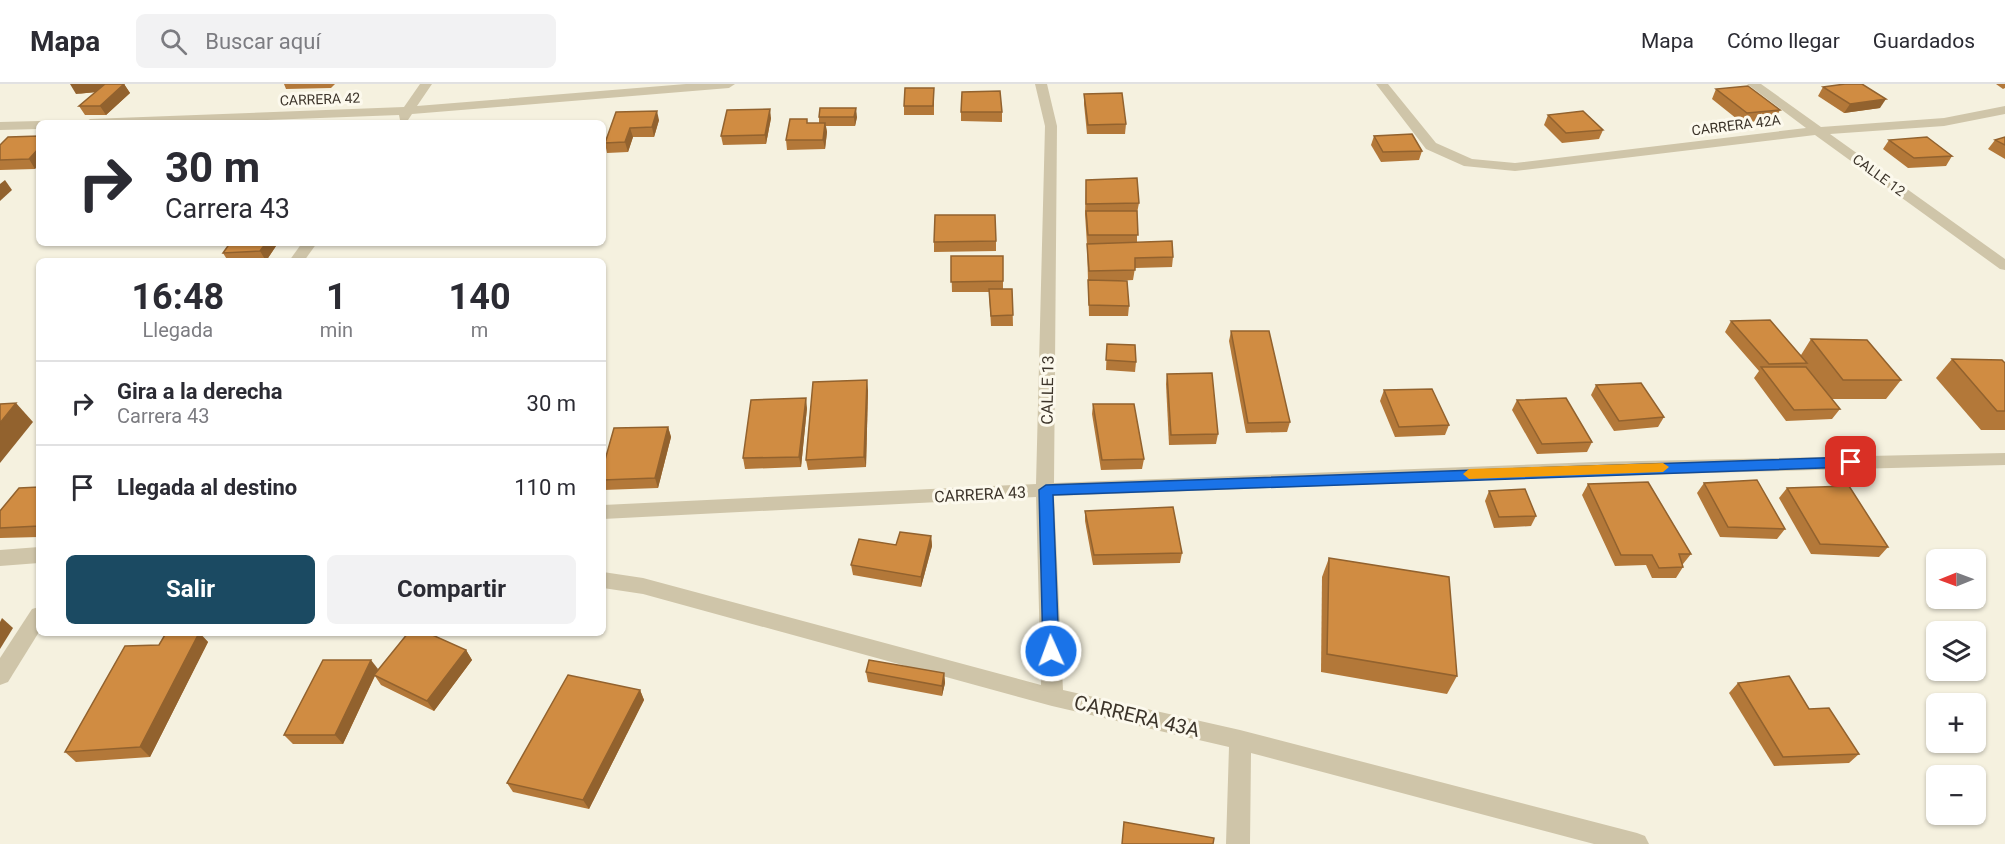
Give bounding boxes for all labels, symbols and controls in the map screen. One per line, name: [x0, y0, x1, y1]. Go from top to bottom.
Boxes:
search box: [136, 14, 556, 68]
text: Mapa: [30, 25, 100, 58]
icon: search: [157, 25, 190, 58]
text: Buscar aquí: [205, 29, 321, 54]
text: Mapa: [1641, 29, 1694, 53]
text: Cómo llegar: [1727, 29, 1840, 53]
text: Guardados: [1873, 29, 1975, 53]
street label: CARRERA 42: [280, 90, 361, 108]
street label: CARRERA 42A: [1691, 112, 1781, 138]
text: 30 m: [165, 143, 260, 192]
icon: right: [66, 144, 144, 222]
street label: CALLE 12: [1850, 151, 1908, 199]
text: Carrera 43: [165, 193, 290, 225]
text: 16:48: [131, 276, 224, 318]
text: 1: [326, 276, 347, 318]
text: 140: [449, 276, 511, 318]
text: Llegada: [143, 318, 213, 342]
text: min: [320, 318, 353, 342]
text: m: [471, 318, 488, 342]
street label: CALLE 13: [1037, 355, 1058, 425]
text: Gira a la derecha: [117, 379, 283, 404]
icon: right: [66, 387, 99, 420]
text: 30 m: [527, 391, 576, 416]
text: Carrera 43: [117, 404, 210, 428]
pin: [1825, 436, 1876, 487]
icon: arrive: [1834, 445, 1867, 478]
icon: arrive: [66, 471, 99, 504]
text: Llegada al destino: [117, 475, 297, 500]
text: 110 m: [514, 475, 576, 500]
street label: CARRERA 43: [934, 483, 1026, 506]
north arrow: [1926, 549, 1986, 609]
map controls: [1926, 549, 1986, 825]
button: Salir: [66, 555, 315, 624]
button: Compartir: [327, 555, 576, 624]
position arrow: [1019, 619, 1083, 683]
button: layers: [1926, 621, 1986, 681]
street label: CARRERA 43A: [1072, 690, 1202, 742]
button: +: [1926, 693, 1986, 753]
button: −: [1926, 765, 1986, 825]

